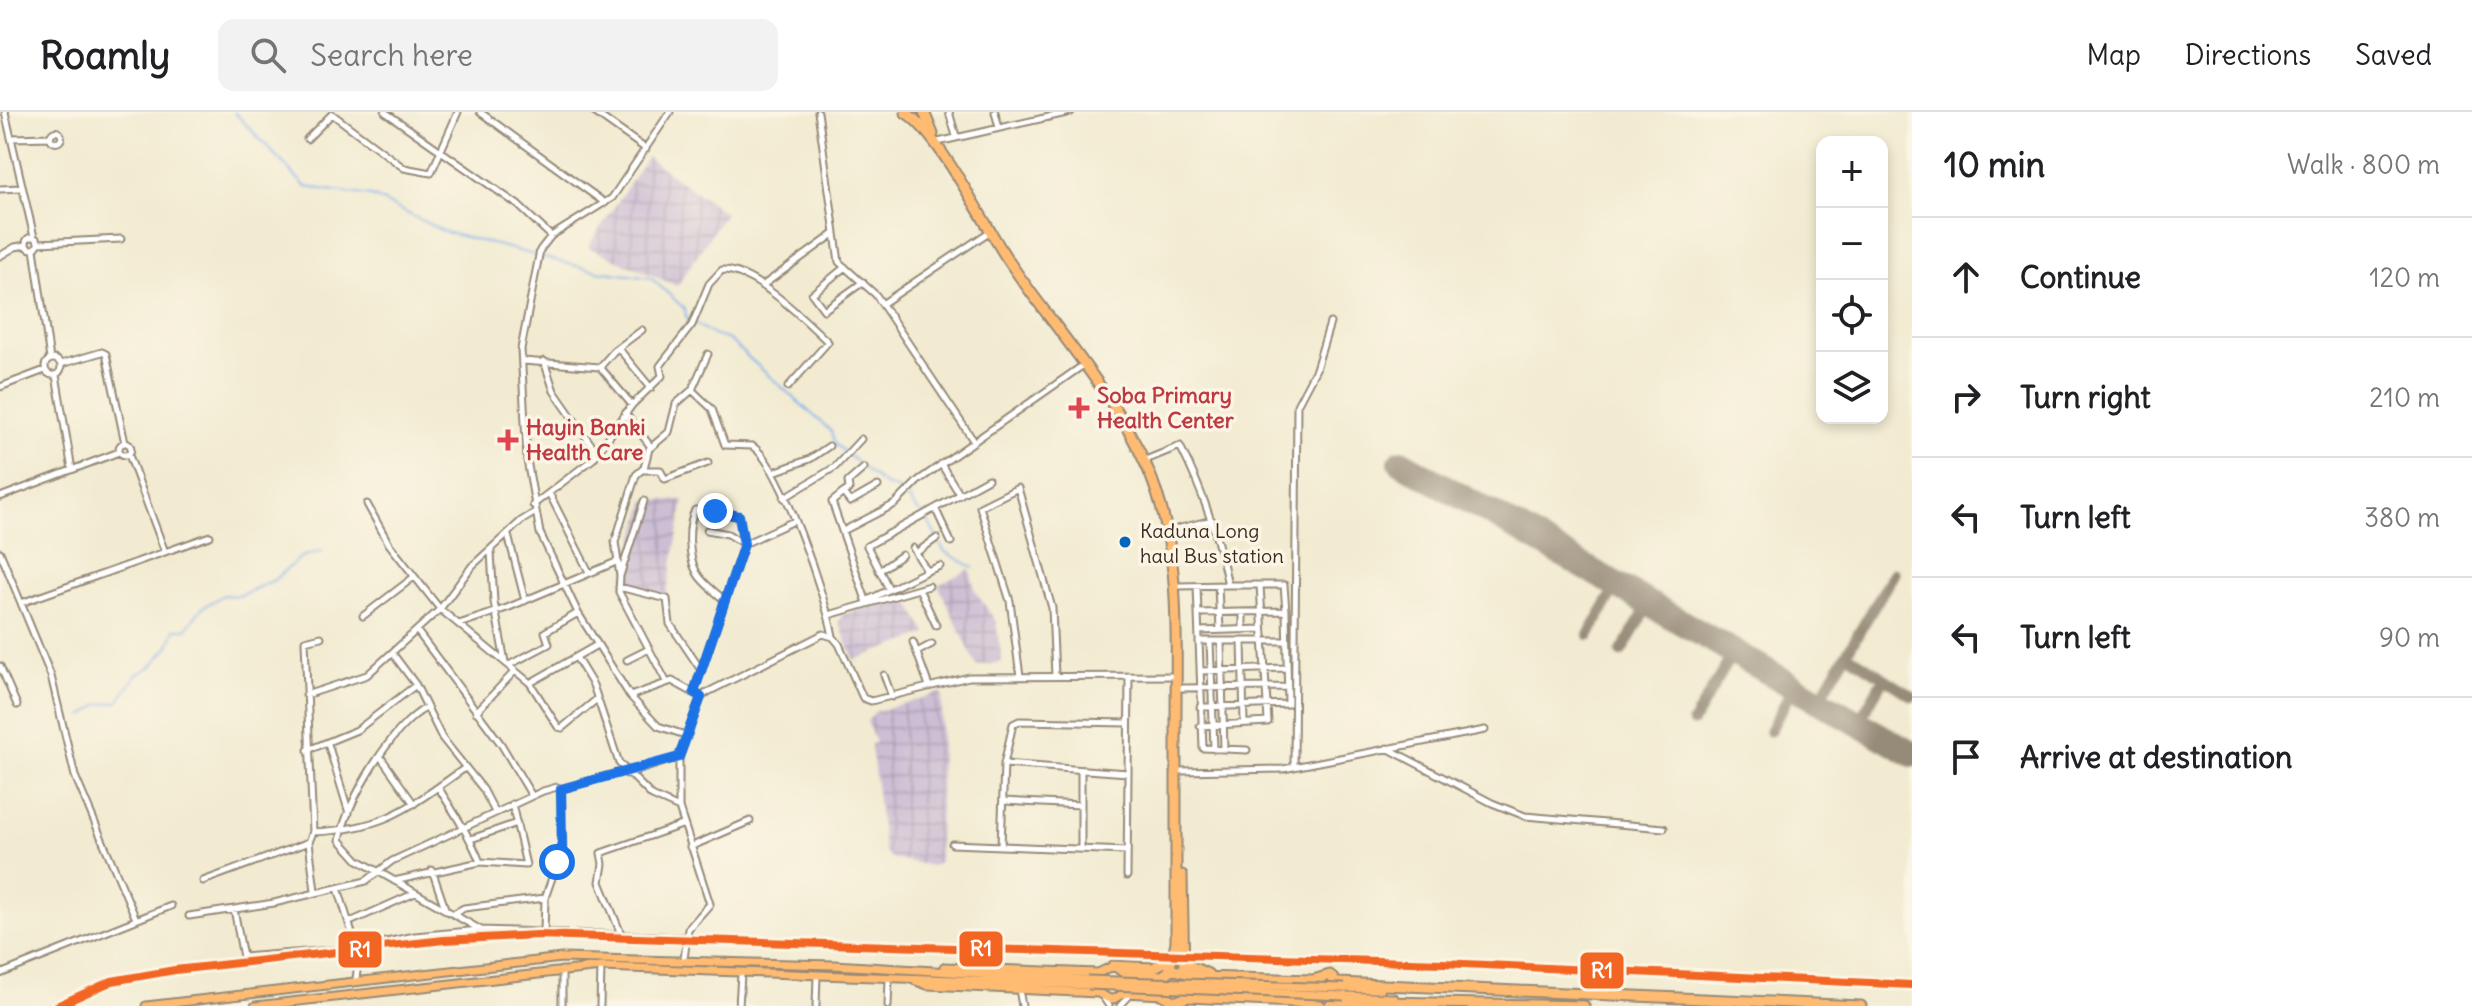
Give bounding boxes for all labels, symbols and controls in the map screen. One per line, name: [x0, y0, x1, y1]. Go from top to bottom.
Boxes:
search box: [218, 19, 778, 91]
text: Roamly: [40, 32, 170, 79]
icon: search: [246, 33, 290, 77]
text: Search here: [310, 36, 473, 74]
text: Map: [2086, 37, 2141, 73]
text: Directions: [2185, 37, 2311, 73]
text: Saved: [2355, 37, 2432, 73]
map controls: [1816, 136, 1888, 424]
button: +: [1816, 136, 1888, 208]
text: 10 min: [1944, 143, 2045, 186]
text: Walk · 800 m: [2287, 148, 2440, 181]
button: −: [1816, 208, 1888, 280]
icon: ahead: [1944, 255, 1988, 299]
text: Continue: [2020, 258, 2141, 296]
text: 120 m: [2369, 261, 2440, 294]
button: locate: [1816, 280, 1888, 352]
button: layers: [1816, 352, 1888, 424]
icon: right: [1944, 375, 1988, 419]
text: Turn right: [2020, 378, 2151, 416]
place label: Soba Primary Health Center: [1097, 381, 1235, 434]
text: 210 m: [2369, 381, 2440, 414]
marker: Soba Primary Health Center: [1068, 397, 1090, 419]
place label: Hayin Banki Health Care: [526, 413, 646, 466]
marker: Hayin Banki Health Care: [497, 429, 519, 451]
route end: [697, 493, 733, 529]
icon: left: [1944, 495, 1988, 539]
text: Turn left: [2020, 498, 2131, 536]
text: 380 m: [2364, 501, 2440, 534]
place label: Kaduna Long haul Bus station: [1140, 518, 1284, 568]
marker: Kaduna Long haul Bus station: [1117, 534, 1133, 550]
icon: left: [1944, 615, 1988, 659]
text: Turn left: [2020, 618, 2131, 656]
text: 90 m: [2379, 621, 2440, 654]
icon: arrive: [1944, 735, 1988, 779]
text: Arrive at destination: [2020, 738, 2292, 776]
route start: [539, 844, 575, 880]
line badge: R1: [337, 930, 383, 969]
line badge: R1: [958, 930, 1004, 968]
text: R1: [970, 934, 992, 962]
text: R1: [349, 935, 371, 963]
line badge: R1: [1579, 951, 1625, 990]
text: R1: [1591, 956, 1613, 984]

